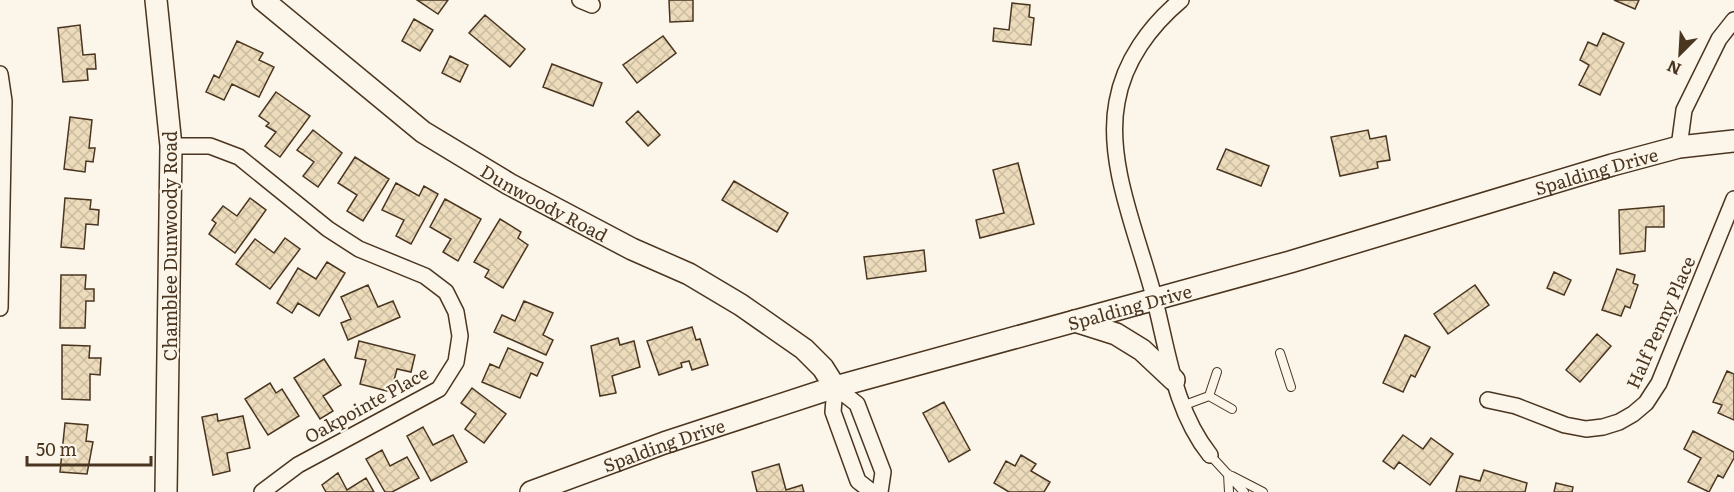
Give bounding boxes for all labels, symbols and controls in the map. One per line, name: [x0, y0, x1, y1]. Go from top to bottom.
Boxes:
north arrow: [1650, 24, 1710, 84]
text: N: [1662, 55, 1685, 82]
street label: Chamblee Dunwoody Road: [156, 131, 183, 361]
street label: Spalding Drive: [1531, 140, 1661, 201]
street label: Dunwoody Road: [476, 157, 613, 248]
street label: Half Penny Place: [1619, 251, 1701, 393]
street label: Spalding Drive: [1064, 276, 1194, 336]
street label: Oakpointe Place: [299, 359, 433, 449]
street label: Spalding Drive: [599, 411, 728, 478]
scale bar: [27, 429, 152, 467]
text: 50 m: [36, 435, 77, 462]

